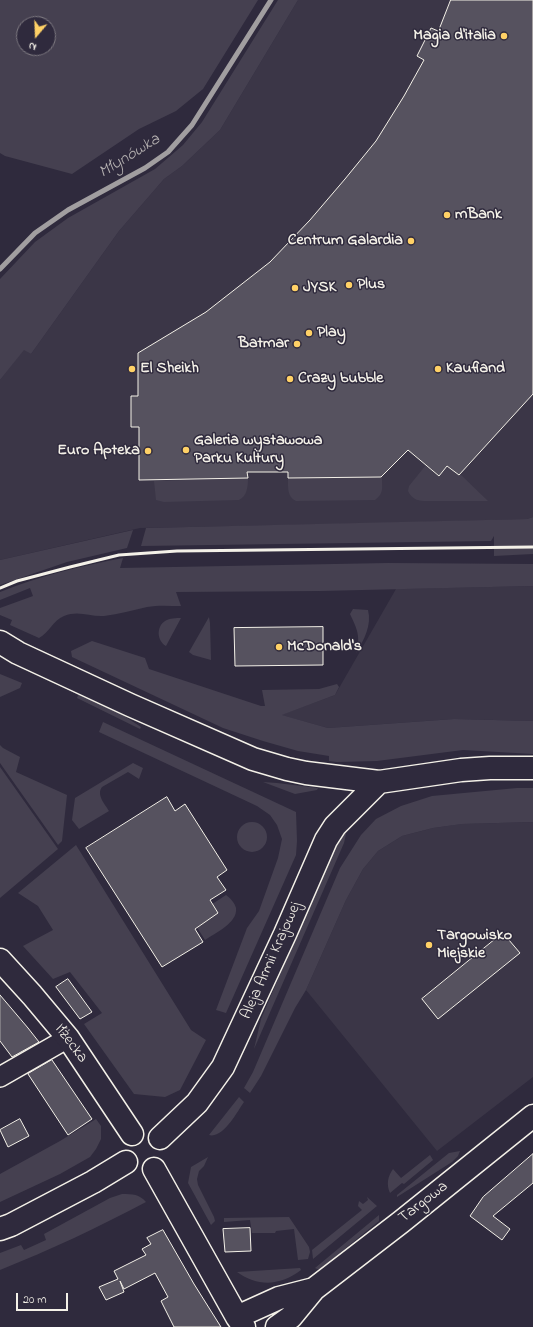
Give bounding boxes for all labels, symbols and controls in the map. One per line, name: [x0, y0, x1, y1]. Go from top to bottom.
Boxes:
north arrow: [16, 16, 56, 56]
place label: Magia d'italia: [413, 26, 496, 46]
marker: Magia d'italia: [499, 31, 509, 41]
text: N: [26, 38, 39, 55]
water label: Młynówka: [96, 130, 164, 184]
place label: mBank: [455, 205, 502, 225]
marker: mBank: [442, 210, 452, 220]
place label: Centrum Galardia: [288, 231, 403, 251]
marker: Centrum Galardia: [406, 236, 416, 246]
place label: Plus: [357, 275, 385, 295]
place label: JYSK: [303, 278, 336, 298]
marker: Plus: [344, 280, 354, 290]
marker: JYSK: [290, 283, 300, 293]
place label: Play: [317, 323, 346, 343]
marker: Play: [304, 328, 314, 338]
place label: Batmar: [238, 334, 289, 354]
marker: Batmar: [292, 339, 302, 349]
place label: El Sheikh: [140, 359, 199, 379]
place label: Kaufland: [446, 359, 505, 379]
marker: El Sheikh: [127, 364, 137, 374]
marker: Kaufland: [433, 364, 443, 374]
place label: Crazy bubble: [298, 369, 383, 389]
marker: Crazy bubble: [285, 374, 295, 384]
place label: Galeria wystawowa Parku Kultury: [194, 431, 322, 469]
place label: Euro Apteka: [57, 441, 140, 461]
marker: Galeria wystawowa Parku Kultury: [181, 445, 191, 455]
marker: Euro Apteka: [143, 446, 153, 456]
place label: McDonald's: [287, 637, 362, 657]
marker: McDonald's: [274, 642, 284, 652]
street label: Aleja Armii Krajowej: [238, 899, 306, 1023]
place label: Targowisko Miejskie: [437, 926, 512, 964]
marker: Targowisko Miejskie: [424, 940, 434, 950]
street label: Iłżecka: [49, 1021, 91, 1067]
street label: Targowa: [395, 1178, 453, 1228]
scale bar: [18, 1285, 70, 1311]
text: 20 m: [23, 1291, 46, 1309]

